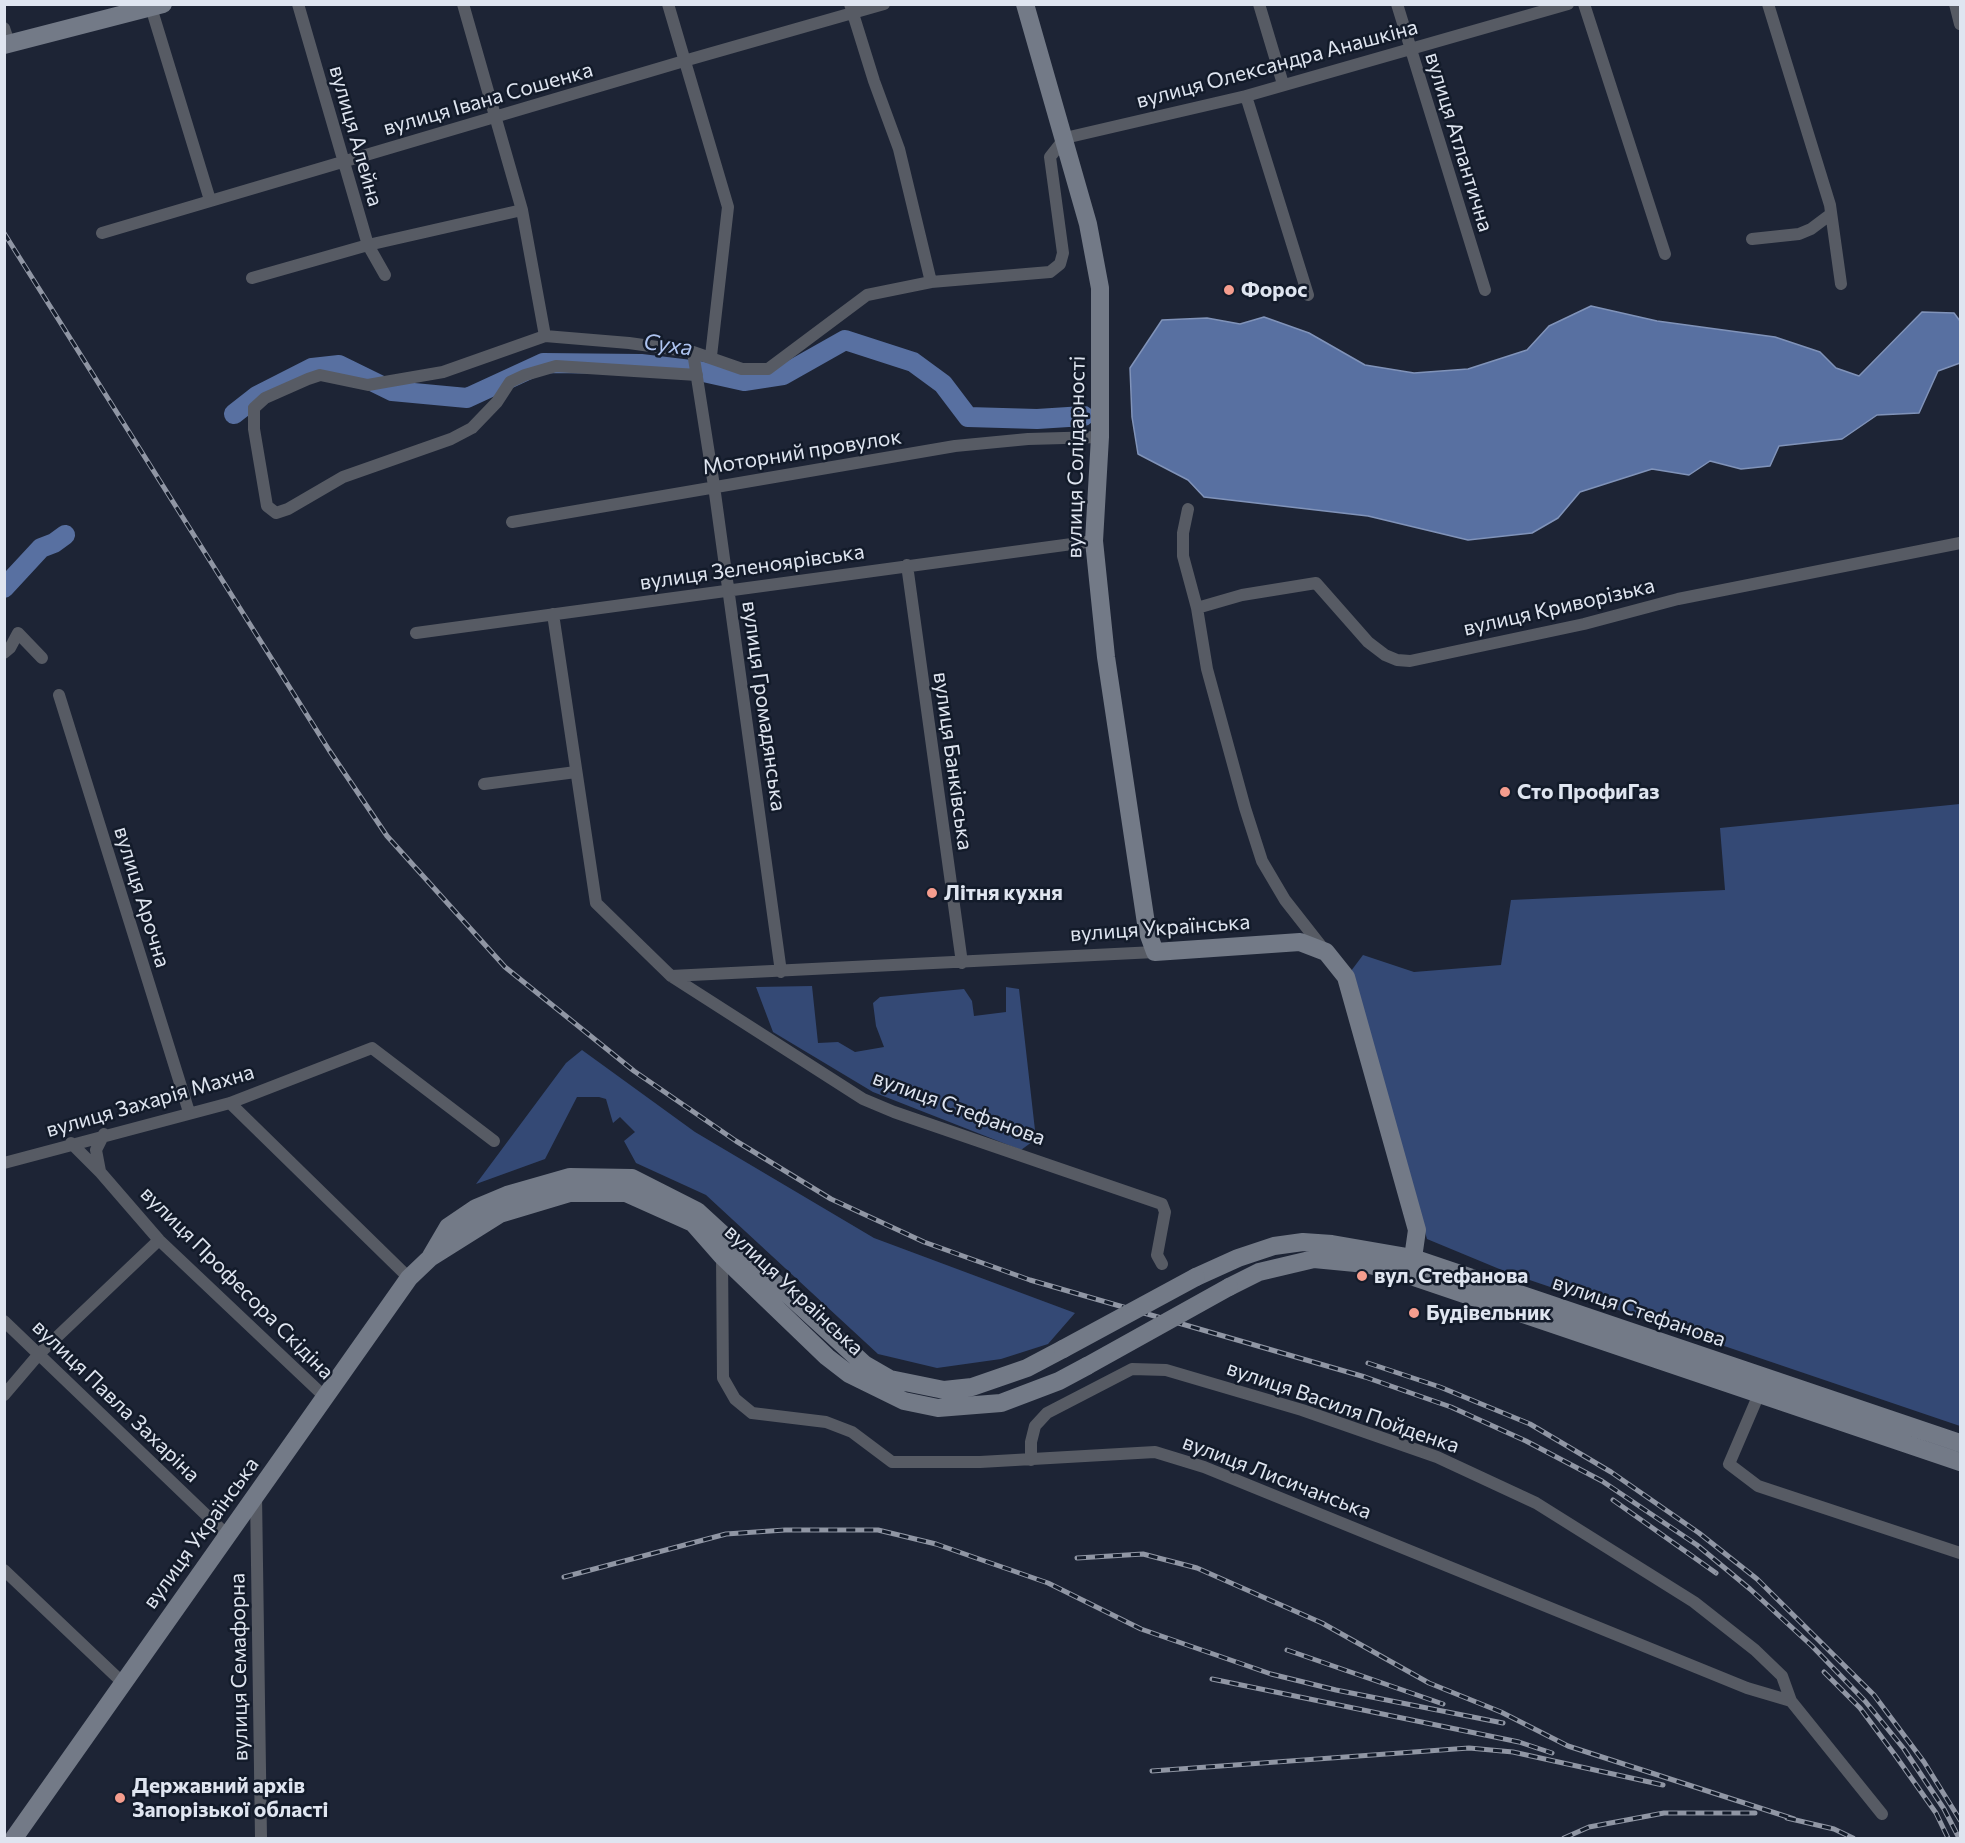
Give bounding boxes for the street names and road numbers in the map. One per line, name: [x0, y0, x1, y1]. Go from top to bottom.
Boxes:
street label: вулиця Олександра Анашкіна: [1133, 14, 1421, 114]
street label: вулиця Атлантична: [1420, 49, 1498, 235]
street label: вулиця Івана Сошенка: [380, 57, 596, 141]
street label: вулиця Алейна: [324, 63, 388, 209]
street label: вулиця Солідарності: [1062, 355, 1090, 559]
street label: Моторний провулок: [701, 424, 903, 480]
street label: вулиця Зеленоярівська: [638, 539, 866, 595]
street label: вулиця Криворізька: [1461, 573, 1657, 641]
street label: вулиця Громадянська: [737, 599, 791, 813]
street label: вулиця Банківська: [928, 670, 978, 852]
street label: вулиця Арочна: [109, 824, 175, 970]
street label: вулиця Українська: [1069, 909, 1251, 947]
street label: вулиця Захарія Махна: [43, 1059, 257, 1143]
street label: вулиця Стефанова: [869, 1065, 1049, 1151]
street label: вулиця Професора Скідіна: [135, 1181, 339, 1385]
street label: вулиця Українська: [719, 1219, 869, 1361]
street label: вулиця Стефанова: [1549, 1270, 1729, 1352]
street label: вулиця Павла Захаріна: [27, 1315, 205, 1487]
street label: вулиця Василя Пойденка: [1223, 1355, 1463, 1459]
street label: вулиця Лисичанська: [1179, 1429, 1375, 1525]
street label: вулиця Українська: [138, 1453, 264, 1613]
street label: вулиця Семафорна: [225, 1573, 253, 1761]

